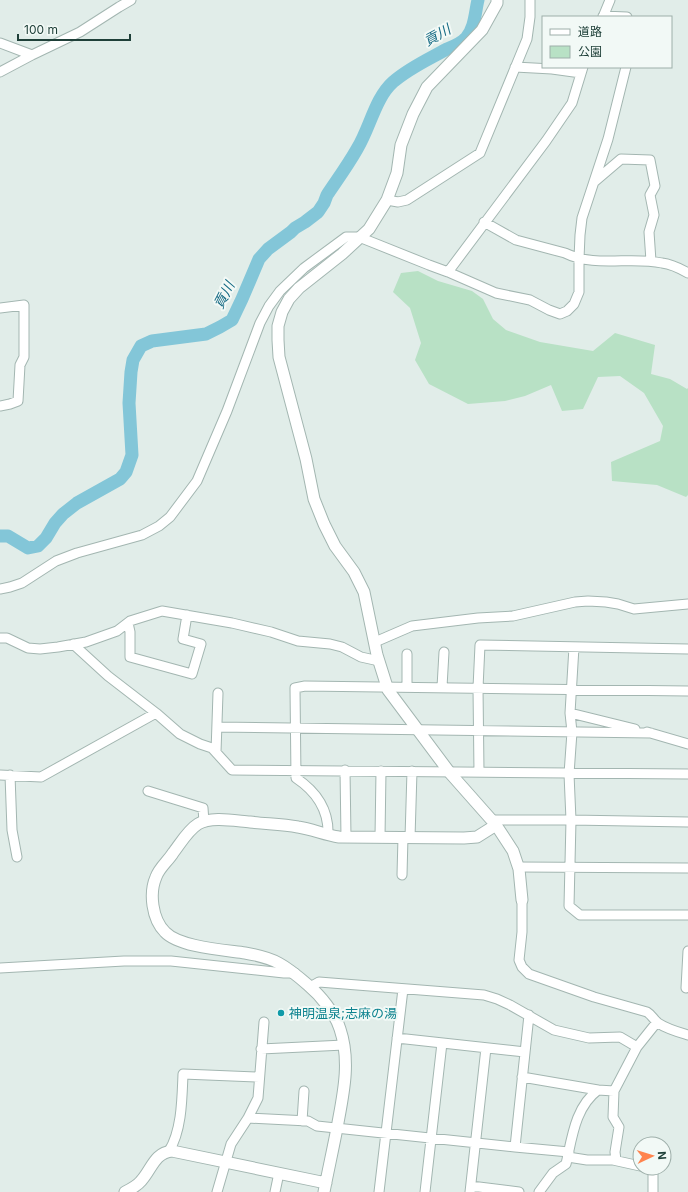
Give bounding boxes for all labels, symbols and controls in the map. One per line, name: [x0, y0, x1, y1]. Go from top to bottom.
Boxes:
scale bar: [18, 16, 130, 42]
legend: [542, 16, 672, 68]
water label: 貢川: [420, 19, 455, 49]
text: 100 m: [24, 22, 58, 37]
text: 道路: [578, 24, 602, 39]
text: 公園: [578, 44, 602, 59]
water label: 貢川: [210, 277, 238, 311]
place label: 神明温泉;志麻の湯: [289, 1005, 397, 1021]
marker: 神明温泉;志麻の湯: [276, 1008, 286, 1018]
north arrow: [632, 1136, 672, 1176]
text: N: [655, 1151, 669, 1160]

